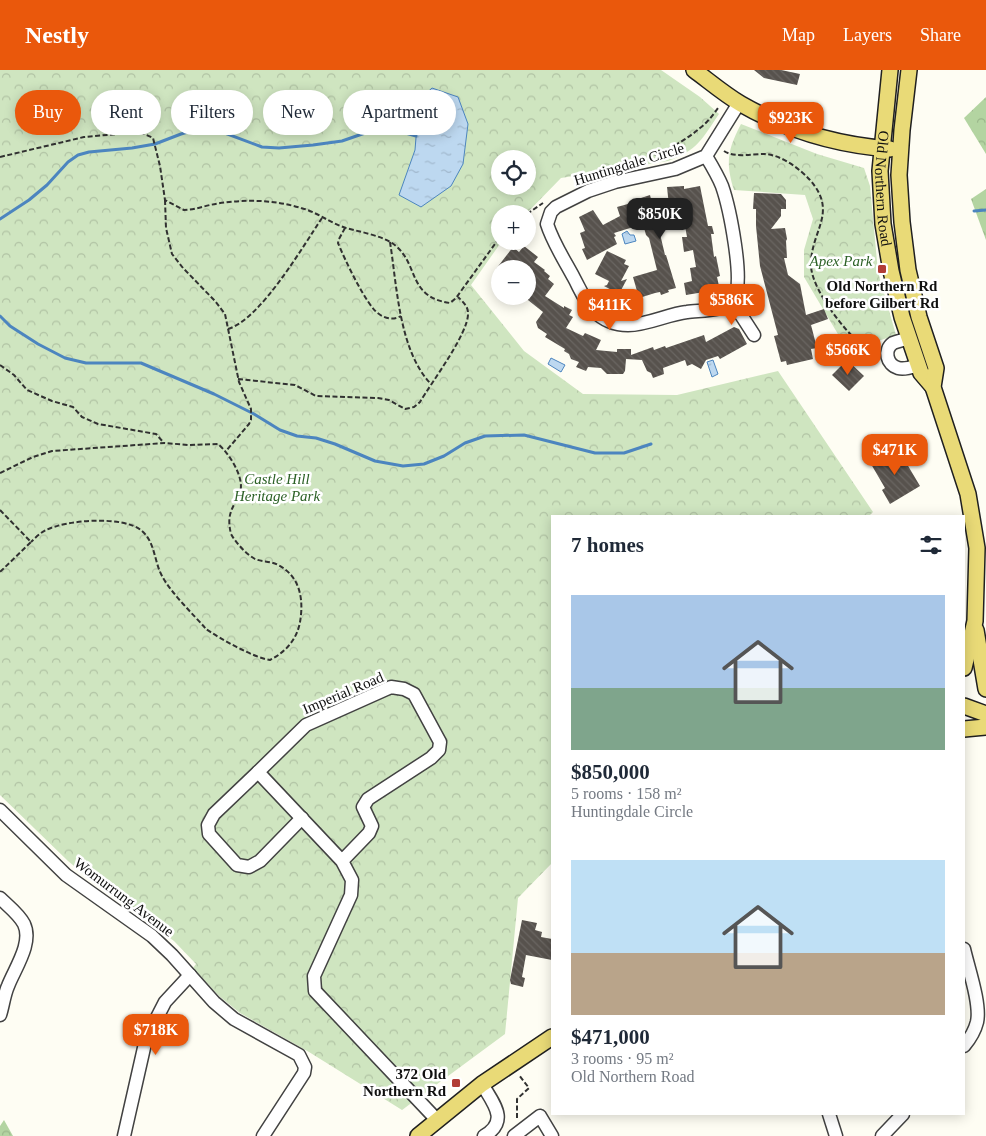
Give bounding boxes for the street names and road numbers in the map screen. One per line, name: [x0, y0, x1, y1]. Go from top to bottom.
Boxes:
street label: Old Northern Road: [872, 130, 895, 248]
street label: Huntingdale Circle: [572, 140, 686, 188]
street label: Imperial Road: [300, 669, 386, 717]
street label: Womurrung Avenue: [71, 854, 177, 940]

